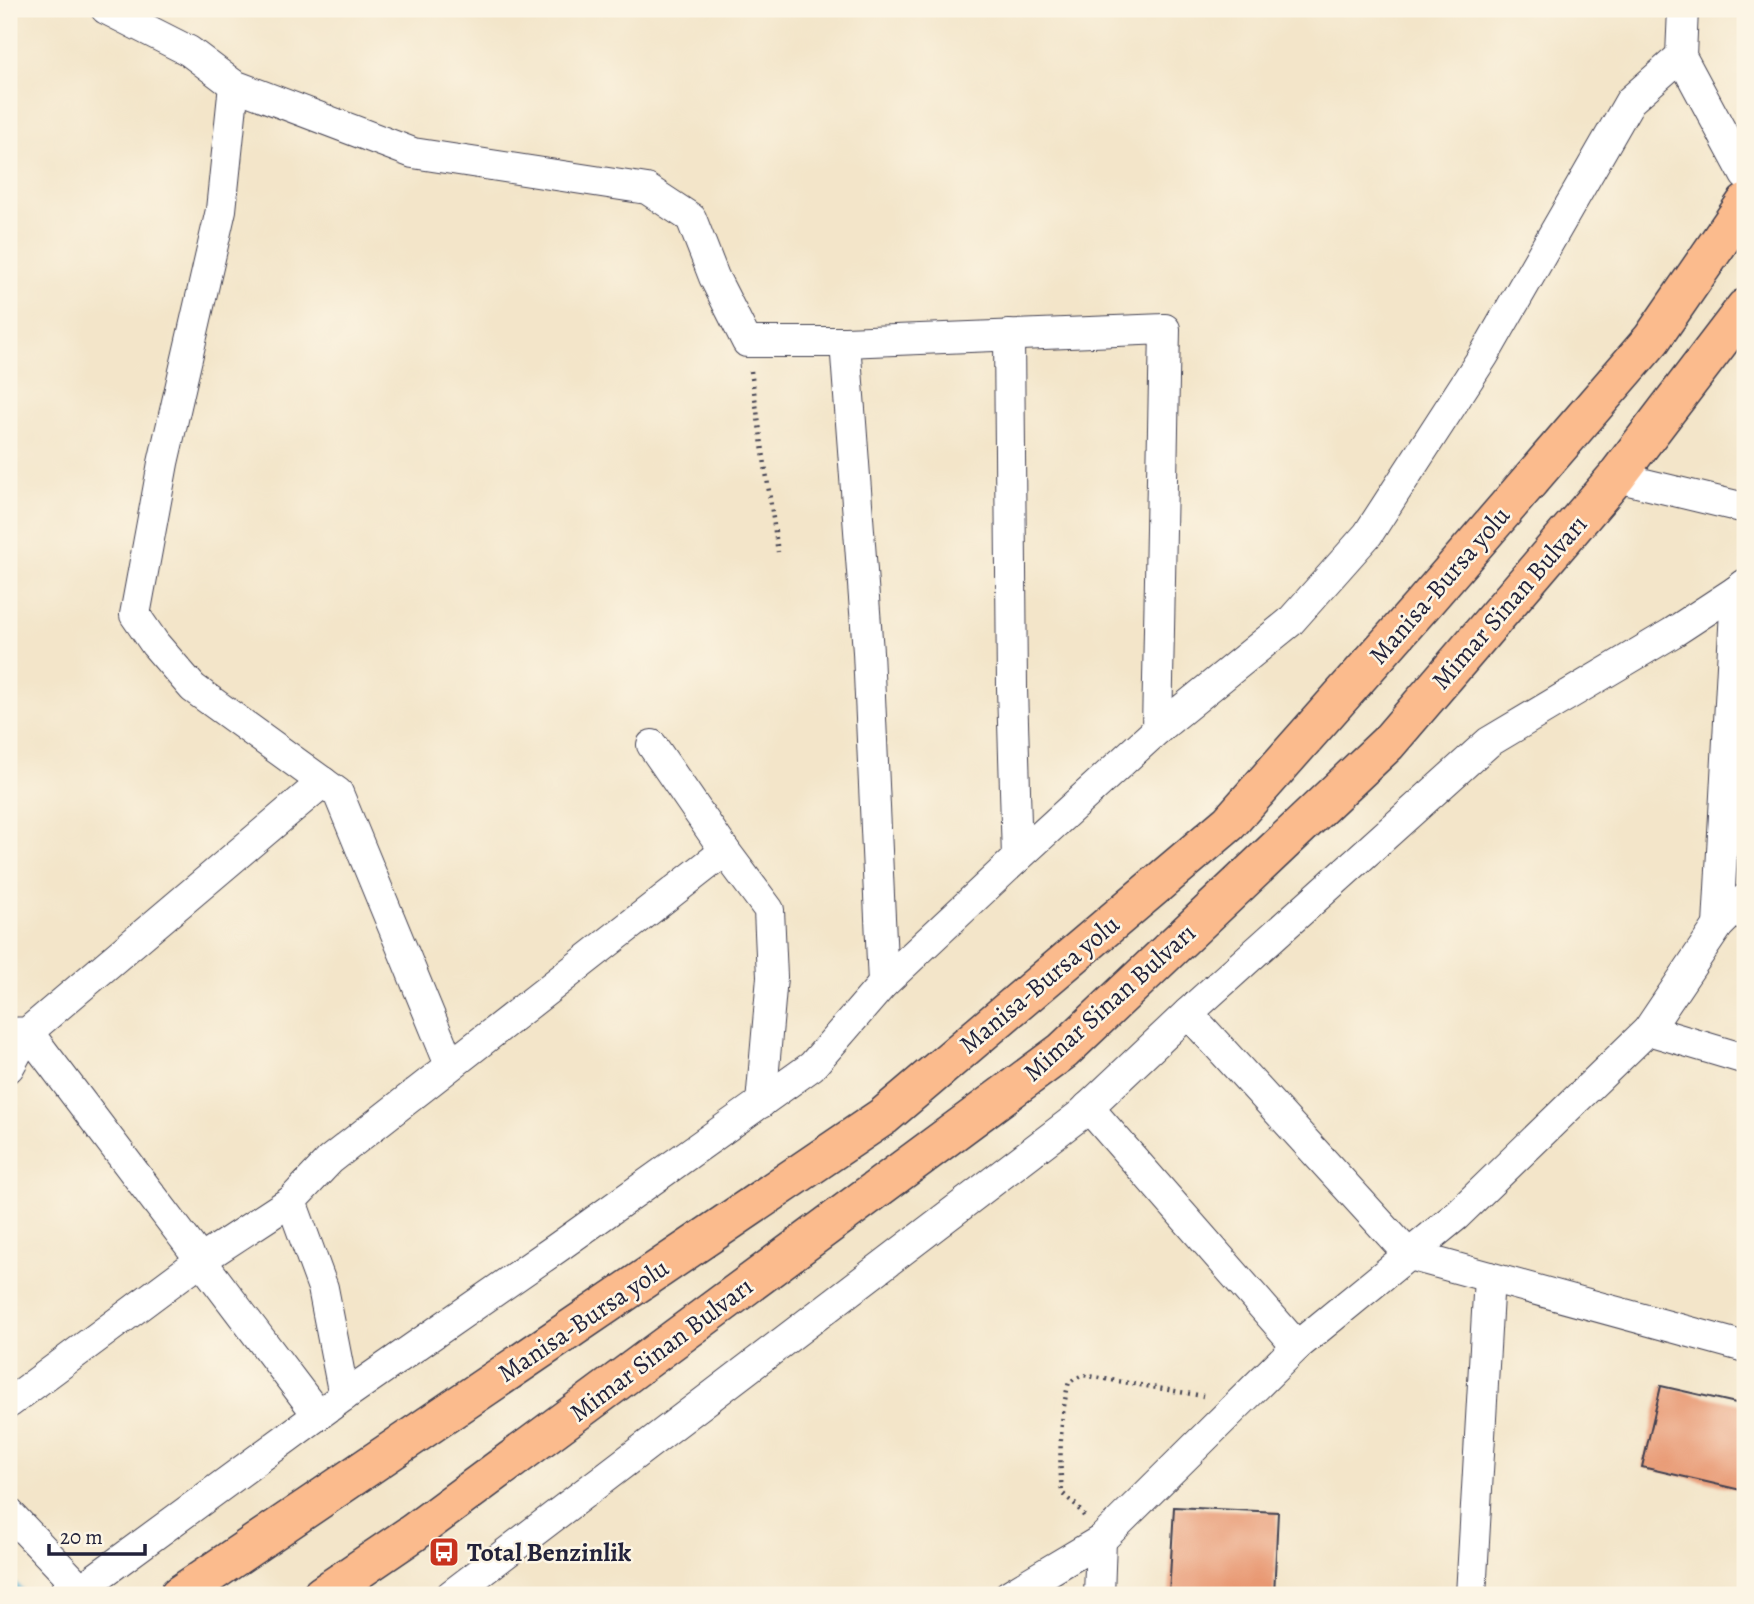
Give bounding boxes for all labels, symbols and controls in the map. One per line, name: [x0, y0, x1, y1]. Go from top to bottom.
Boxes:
street label: Manisa-Bursa yolu: [1361, 498, 1518, 672]
street label: Mimar Sinan Bulvarı: [1424, 507, 1595, 697]
street label: Manisa-Bursa yolu: [952, 906, 1127, 1062]
street label: Mimar Sinan Bulvarı: [1015, 915, 1203, 1089]
street label: Manisa-Bursa yolu: [491, 1250, 676, 1391]
street label: Mimar Sinan Bulvarı: [562, 1269, 760, 1430]
scale bar: [49, 1513, 145, 1557]
text: 20 m: [60, 1523, 103, 1551]
bus stop icon: Total Benzinlik: [427, 1535, 461, 1569]
place label: Total Benzinlik: [467, 1535, 632, 1570]

